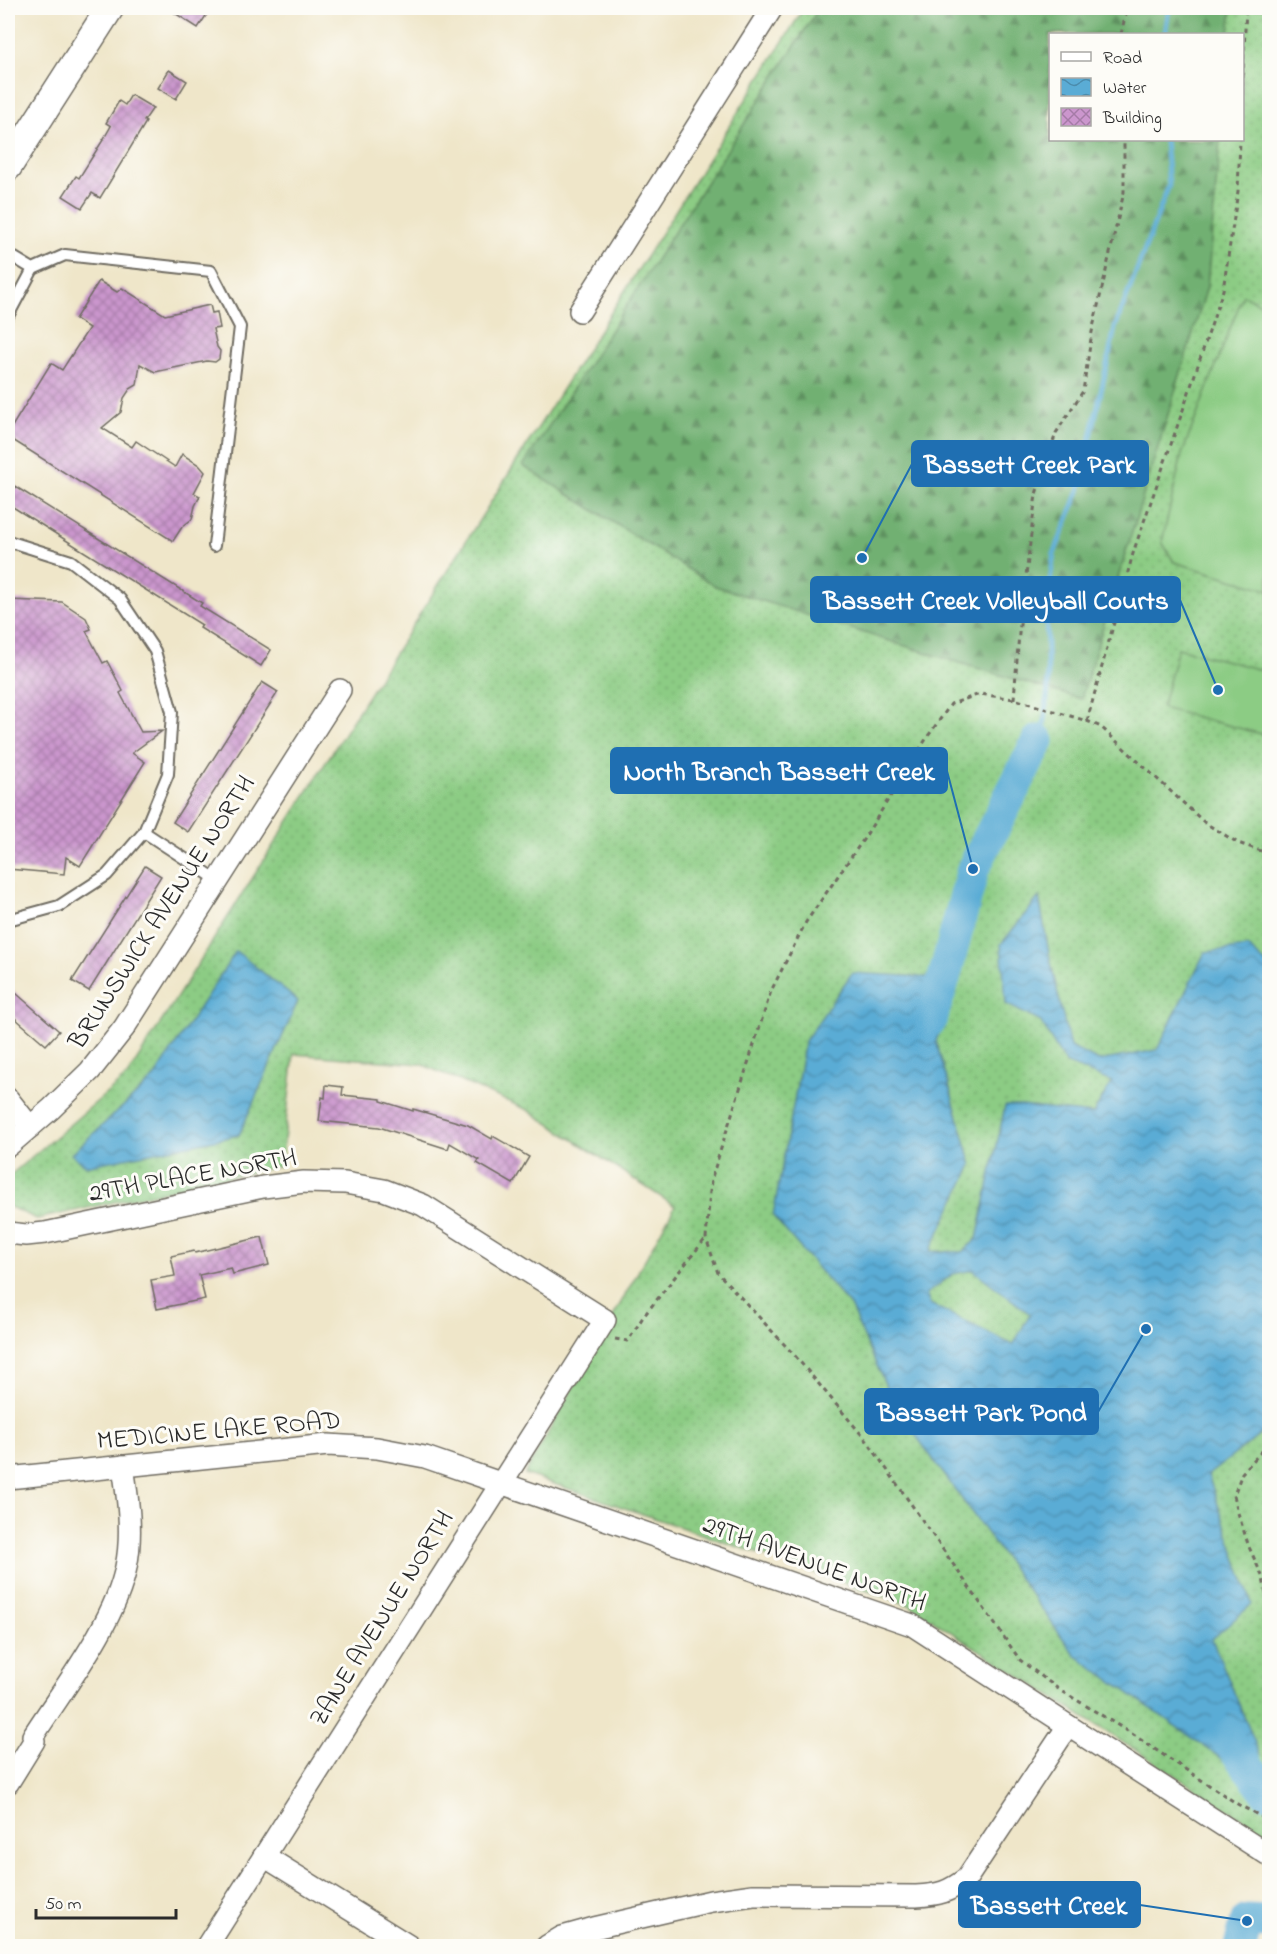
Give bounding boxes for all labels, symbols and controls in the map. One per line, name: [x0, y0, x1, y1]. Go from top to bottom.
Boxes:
legend: [1049, 33, 1244, 141]
text: Road: [1103, 46, 1142, 72]
text: Water: [1103, 76, 1147, 102]
text: Building: [1102, 106, 1162, 133]
callout: Bassett Creek Park: [912, 441, 1148, 486]
text: Bassett Creek Park: [922, 447, 1137, 486]
callout: Bassett Creek Volleyball Courts: [811, 577, 1180, 622]
text: Bassett Creek Volleyball Courts: [821, 583, 1169, 622]
callout: North Branch Bassett Creek: [611, 748, 947, 793]
text: North Branch Bassett Creek: [623, 754, 936, 793]
street label: BRUNSWICK AVENUE NORTH: [59, 769, 266, 1058]
street label: 29TH PLACE NORTH: [86, 1140, 300, 1214]
callout: Bassett Park Pond: [865, 1389, 1098, 1434]
text: Bassett Park Pond: [875, 1395, 1087, 1434]
street label: MEDICINE LAKE ROAD: [96, 1402, 342, 1462]
street label: ZANE AVENUE NORTH: [301, 1504, 465, 1734]
street label: 29TH AVENUE NORTH: [697, 1507, 931, 1623]
scale bar: [36, 1882, 176, 1920]
callout: Bassett Creek: [959, 1882, 1140, 1927]
text: Bassett Creek: [969, 1888, 1128, 1927]
text: 50 m: [45, 1892, 82, 1918]

